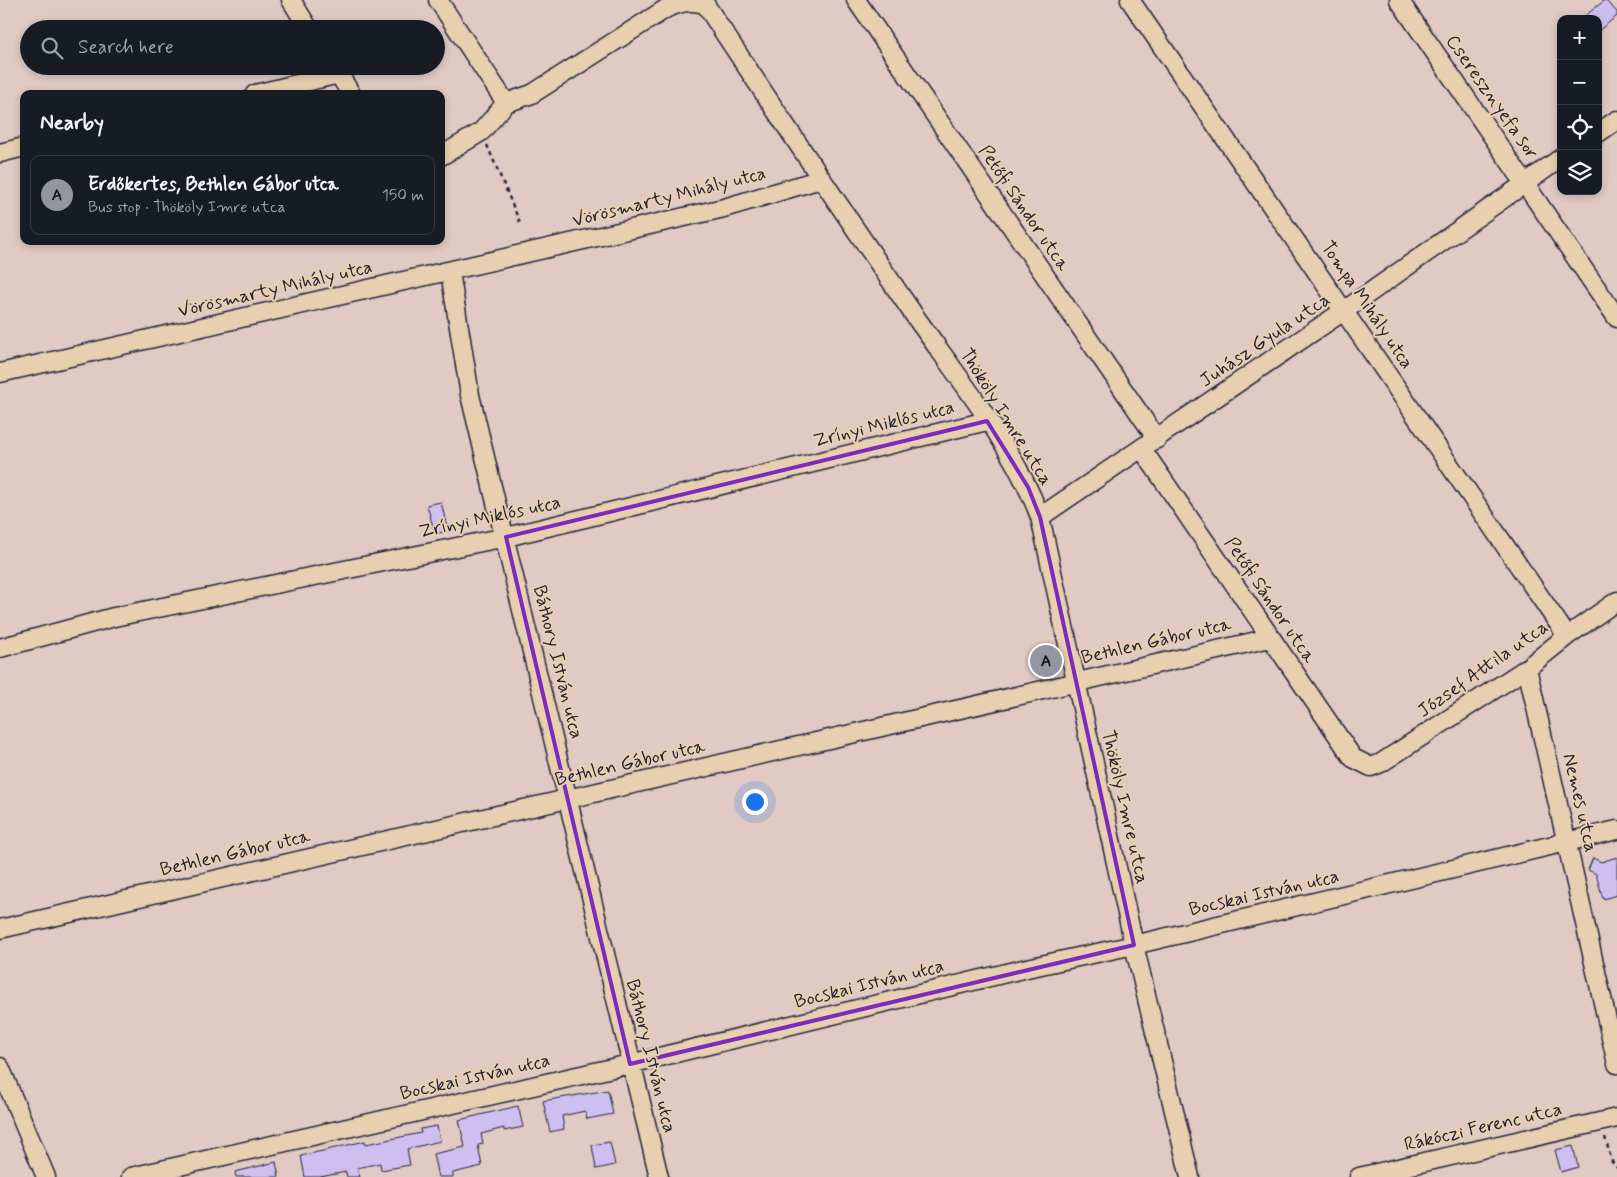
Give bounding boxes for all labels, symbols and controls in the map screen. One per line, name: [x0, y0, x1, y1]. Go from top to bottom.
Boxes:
map controls: [1557, 15, 1602, 195]
button: +: [1557, 15, 1602, 60]
search box: [20, 20, 445, 75]
street label: Cseresznyefa sor: [1439, 30, 1544, 165]
icon: search: [38, 34, 66, 62]
text: Search here: [78, 35, 174, 60]
button: −: [1557, 60, 1602, 105]
button: locate: [1557, 105, 1602, 150]
text: Nearby: [40, 109, 104, 137]
street label: Petőfi Sándor utca: [973, 140, 1076, 276]
button: layers: [1557, 150, 1602, 195]
street label: Vörösmarty Mihály utca: [570, 161, 768, 233]
text: Erdőkertes, Bethlen Gábor utca: [88, 172, 339, 197]
text: A: [52, 185, 62, 206]
text: 150 m: [382, 185, 424, 206]
text: Bus stop · Thököly Imre utca: [88, 197, 286, 218]
street label: Tompa Mihály utca: [1315, 236, 1419, 374]
street label: Vörösmarty Mihály utca: [175, 254, 375, 324]
street label: Juhász Gyula utca: [1195, 287, 1336, 394]
street label: Thököly Imre utca: [954, 344, 1058, 490]
street label: Zrínyi Miklós utca: [811, 394, 957, 454]
street label: Zrínyi Miklós utca: [417, 490, 563, 544]
street label: Petőfi Sándor utca: [1219, 532, 1322, 668]
street label: Báthory István utca: [527, 583, 589, 741]
street label: Bethlen Gábor utca: [1078, 611, 1234, 670]
street label: József Attila utca: [1413, 615, 1553, 723]
pin: A: [1030, 642, 1062, 680]
street label: Thököly Imre utca: [1095, 728, 1155, 886]
street label: Bethlen Gábor utca: [552, 733, 708, 792]
street label: Nemes utca: [1556, 751, 1604, 855]
your location: [742, 789, 768, 815]
street label: Bethlen Gábor utca: [157, 823, 313, 882]
street label: Bocskai István utca: [1187, 864, 1341, 922]
street label: Bocskai István utca: [792, 953, 946, 1015]
street label: Báthory István utca: [620, 977, 682, 1135]
street label: Bocskai István utca: [398, 1048, 552, 1106]
street label: Rákóczi Ferenc utca: [1402, 1097, 1564, 1157]

